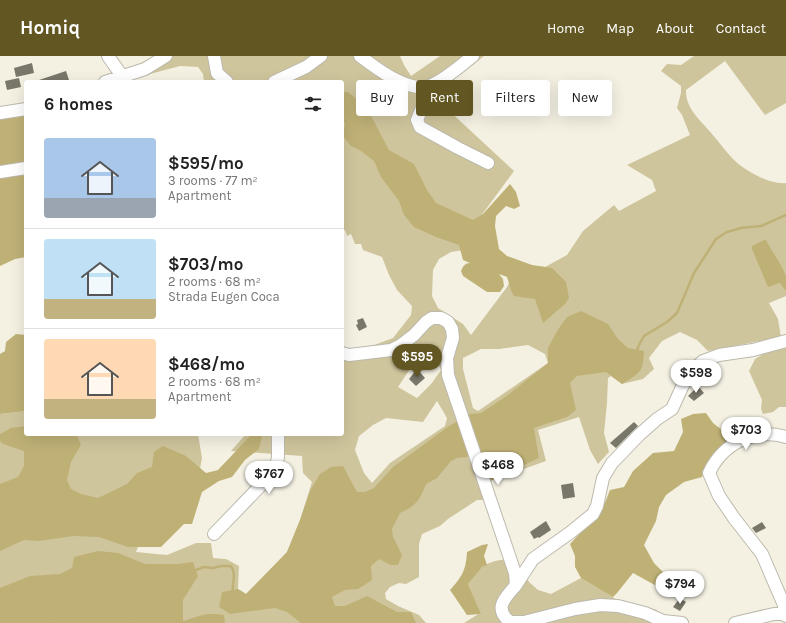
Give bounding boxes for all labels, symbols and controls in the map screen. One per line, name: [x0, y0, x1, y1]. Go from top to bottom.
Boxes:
text: Homiq: [20, 17, 80, 39]
text: Home: [547, 20, 584, 37]
text: Map: [606, 20, 634, 37]
text: About: [656, 20, 694, 37]
text: Contact: [716, 20, 766, 37]
chip: Buy: [356, 80, 408, 116]
chip: Rent: [416, 80, 473, 116]
chip: Filters: [481, 80, 550, 116]
chip: New: [558, 80, 612, 116]
icon: filters: [302, 93, 324, 115]
text: 6 homes: [44, 94, 113, 114]
text: $595/mo: [168, 153, 244, 173]
icon: home: [76, 154, 124, 202]
text: 3 rooms · 77 m²: [168, 173, 258, 188]
text: Apartment: [168, 188, 231, 203]
text: $703/mo: [168, 254, 243, 274]
icon: home: [76, 255, 124, 303]
text: 2 rooms · 68 m²: [168, 274, 261, 289]
text: Strada Eugen Coca: [168, 289, 280, 304]
pin: $595: [393, 344, 441, 378]
text: $595: [401, 349, 433, 364]
text: $468/mo: [168, 354, 245, 374]
icon: home: [76, 355, 124, 403]
pin: $598: [672, 360, 720, 394]
text: $598: [680, 365, 712, 380]
text: 2 rooms · 68 m²: [168, 374, 261, 389]
text: Apartment: [168, 389, 231, 404]
pin: $703: [722, 417, 770, 451]
text: $703: [730, 422, 762, 437]
pin: $468: [474, 452, 522, 486]
text: $468: [482, 457, 515, 472]
pin: $767: [245, 461, 293, 495]
text: $767: [254, 466, 284, 481]
pin: $794: [656, 571, 704, 605]
text: $794: [664, 576, 696, 591]

